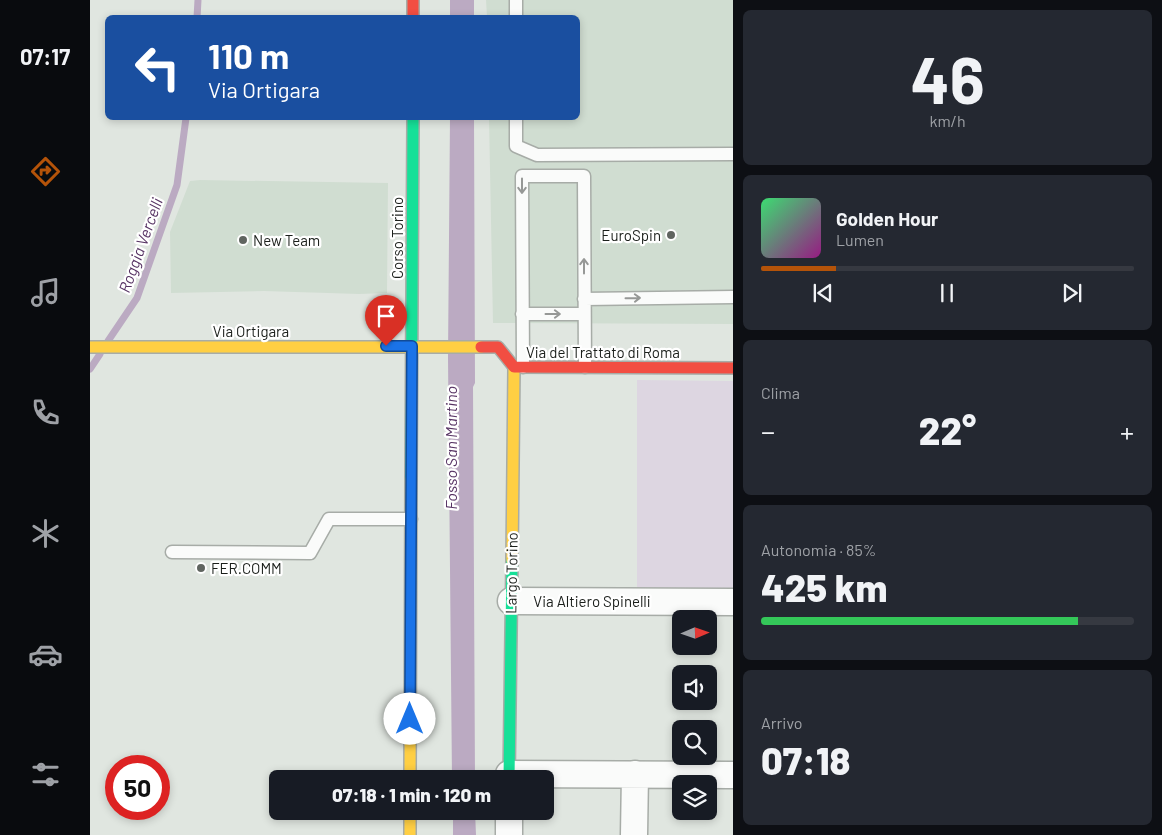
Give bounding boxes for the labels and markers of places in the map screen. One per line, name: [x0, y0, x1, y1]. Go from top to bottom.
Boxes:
place label: EuroSpin: [601, 226, 661, 244]
marker: EuroSpin: [665, 229, 677, 241]
place label: New Team: [253, 231, 320, 249]
marker: New Team: [237, 234, 249, 246]
pin: [365, 295, 407, 346]
place label: FER.COMM: [211, 559, 282, 577]
marker: FER.COMM: [195, 562, 207, 574]

